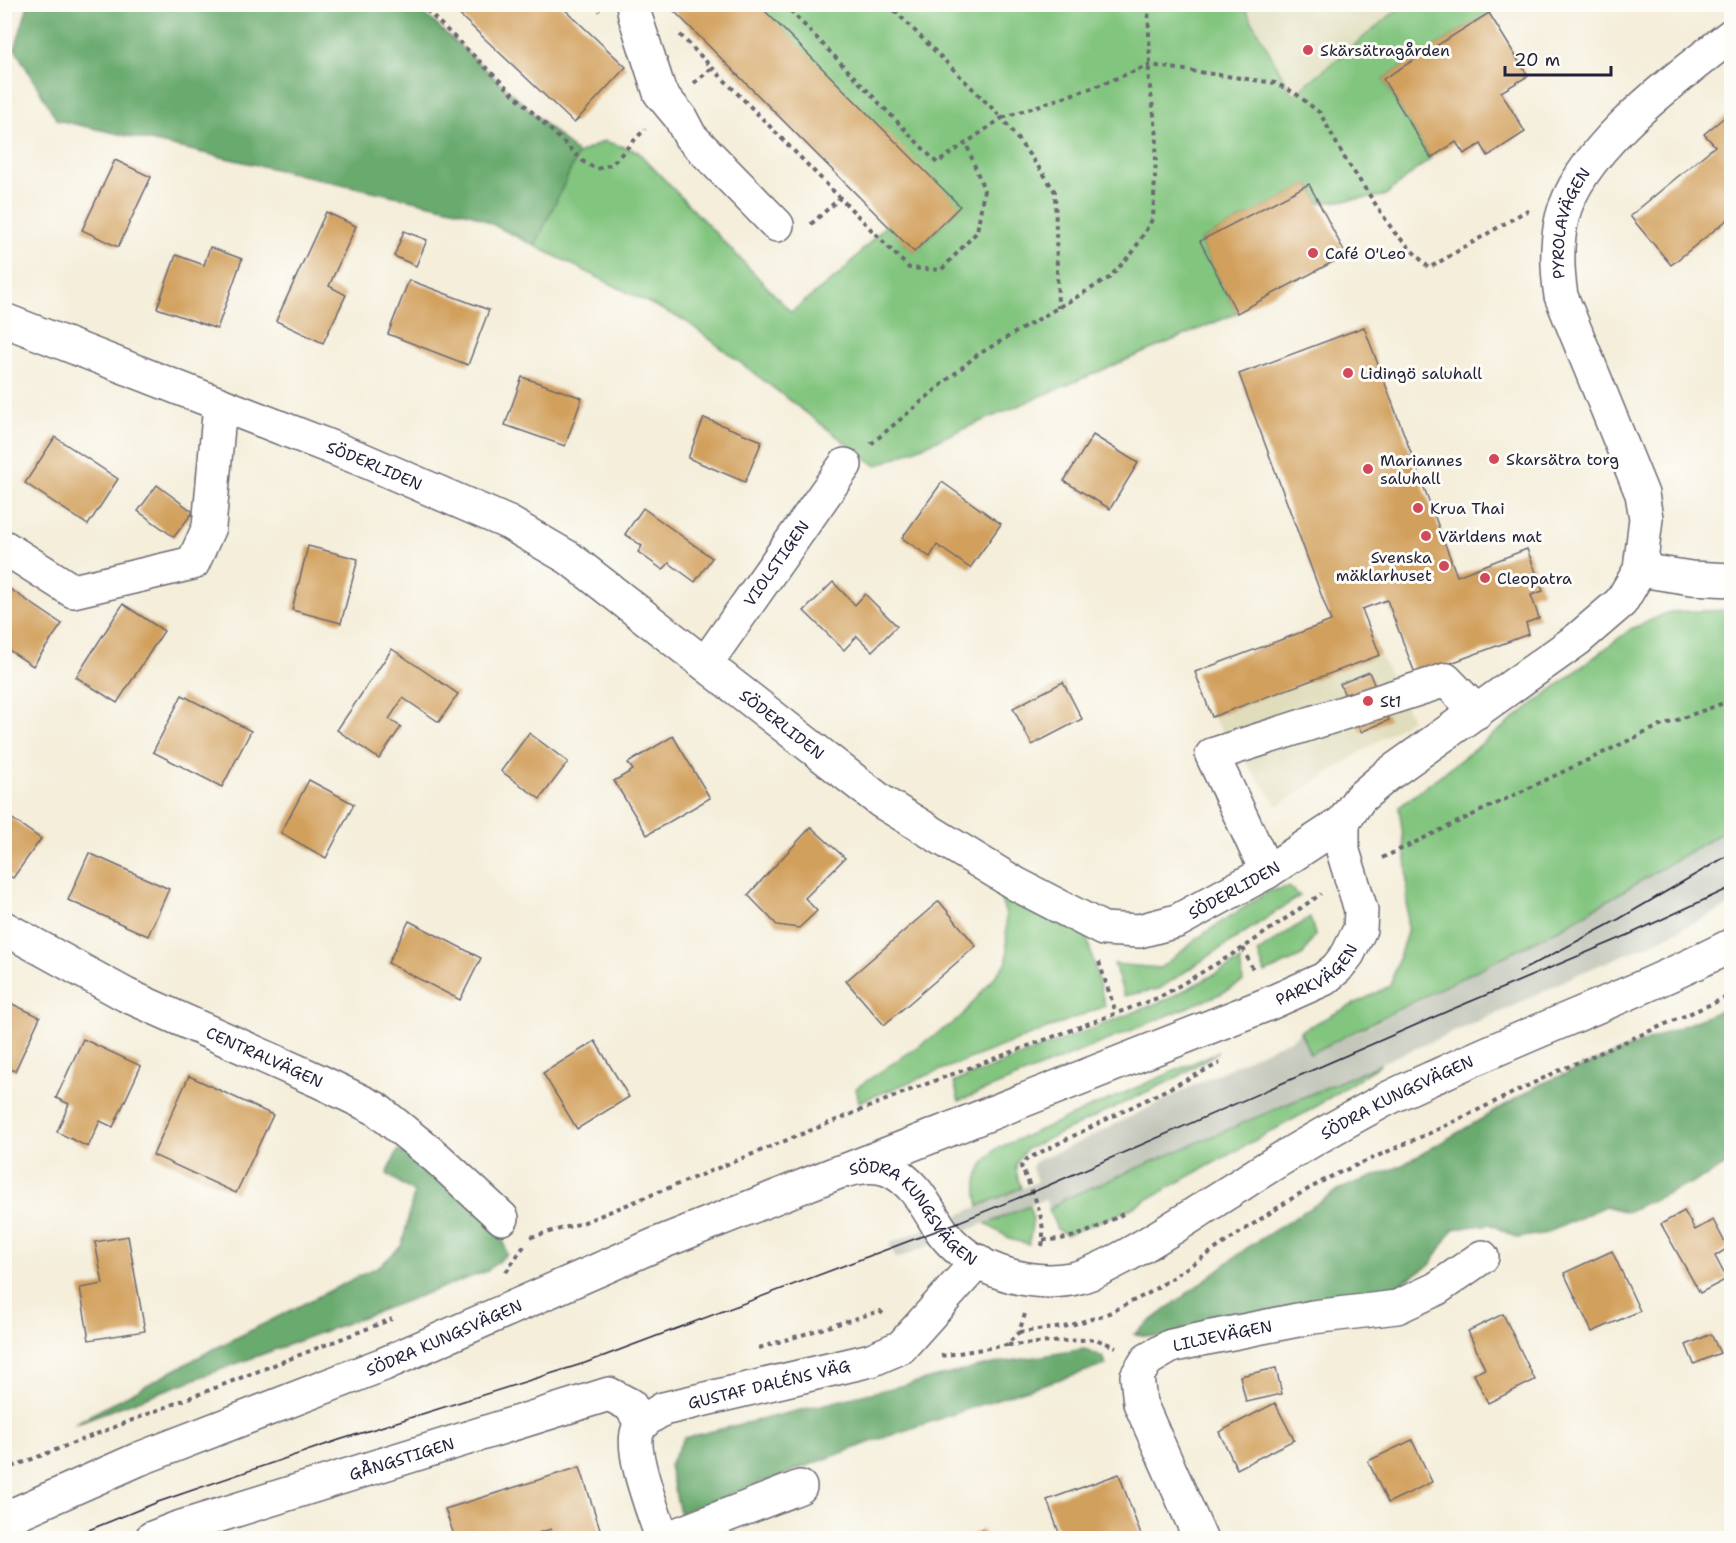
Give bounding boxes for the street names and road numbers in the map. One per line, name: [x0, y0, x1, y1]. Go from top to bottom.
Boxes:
street label: PYROLAVÄGEN: [1548, 163, 1595, 280]
street label: SÖDERLIDEN: [323, 437, 425, 495]
street label: VIOLSTIGEN: [739, 516, 814, 611]
street label: SÖDERLIDEN: [735, 685, 828, 764]
street label: SÖDERLIDEN: [1185, 856, 1284, 924]
street label: PARKVÄGEN: [1272, 941, 1362, 1010]
street label: CENTRALVÄGEN: [203, 1022, 326, 1092]
street label: SÖDRA KUNGSVÄGEN: [1317, 1051, 1477, 1144]
street label: SÖDRA KUNGSVÄGEN: [847, 1156, 981, 1270]
street label: SÖDRA KUNGSVÄGEN: [363, 1295, 525, 1381]
street label: LILJEVÄGEN: [1171, 1315, 1274, 1356]
street label: GUSTAF DALÉNS VÄG: [686, 1355, 852, 1414]
street label: GÅNGSTIGEN: [347, 1433, 457, 1485]

